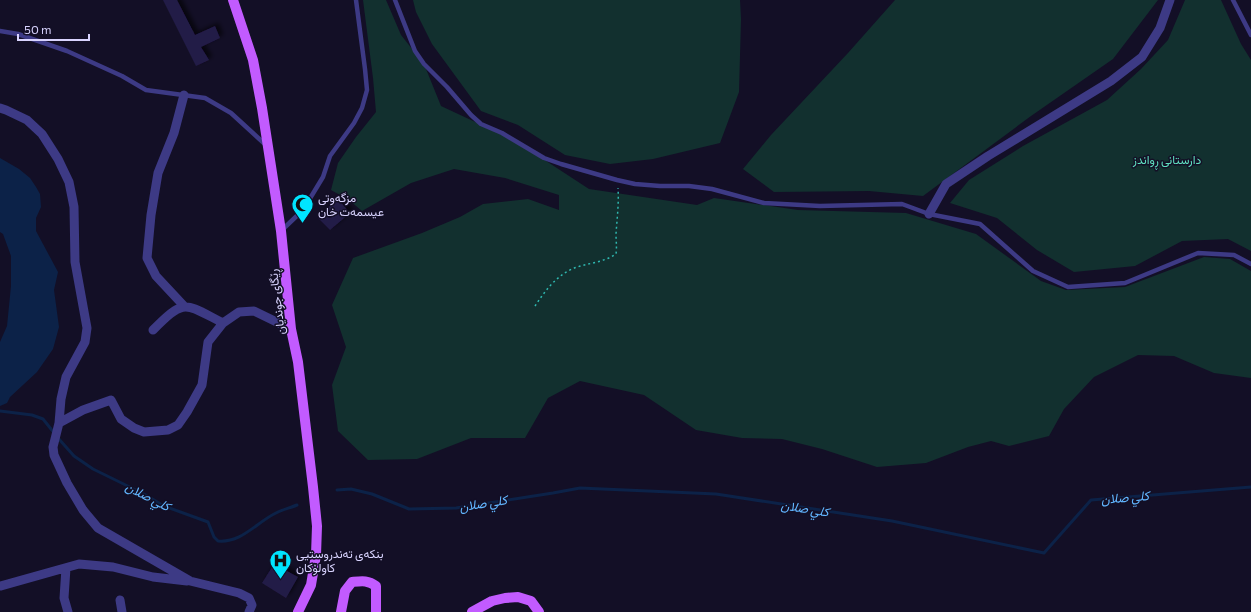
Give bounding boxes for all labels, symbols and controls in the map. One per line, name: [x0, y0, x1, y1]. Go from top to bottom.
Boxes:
scale bar: [18, 16, 89, 42]
text: 50 m: [24, 22, 52, 36]
park label: دارستانی ڕواندز: [1132, 152, 1201, 170]
place label: مزگەوتی عیسمەت خان: [318, 190, 384, 219]
mosque icon: مزگەوتی عیسمەت خان: [289, 191, 315, 224]
street label: ڕێگای جوندیان: [265, 268, 291, 336]
water label: كلي صلان: [121, 478, 175, 518]
water label: كلي صلان: [1100, 487, 1152, 510]
water label: كلي صلان: [458, 491, 511, 518]
water label: كلي صلان: [779, 496, 832, 523]
place label: بنکەی تەندروستیی کاولۆکان: [296, 546, 384, 576]
hospital icon: بنکەی تەندروستیی کاولۆکان: [267, 547, 293, 580]

